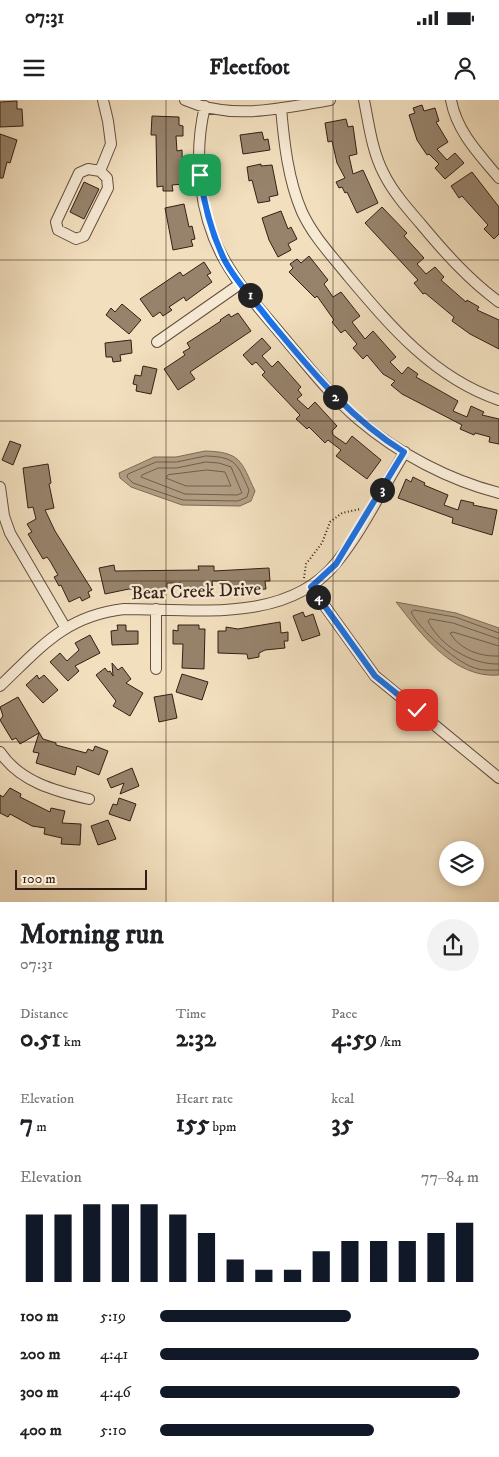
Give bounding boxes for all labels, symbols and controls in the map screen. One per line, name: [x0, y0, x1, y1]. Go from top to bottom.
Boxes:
text: 07:31: [25, 6, 64, 29]
icon: menu: [20, 54, 48, 82]
text: Fleetfoot: [209, 54, 290, 81]
icon: person: [451, 54, 479, 82]
pin: [179, 154, 221, 196]
icon: arrive: [186, 161, 214, 189]
pin: 1: [238, 282, 262, 308]
text: 1: [248, 286, 253, 304]
pin: 2: [322, 384, 348, 410]
text: 2: [332, 388, 339, 406]
pin: 3: [370, 478, 394, 502]
text: 3: [380, 481, 385, 499]
street label: Bear Creek Drive: [131, 578, 262, 605]
pin: 4: [306, 584, 330, 610]
text: 4: [314, 588, 323, 606]
pin: [396, 689, 438, 731]
icon: check: [403, 696, 431, 724]
map controls: [439, 841, 484, 886]
button: layers: [439, 841, 484, 886]
scale bar: [15, 867, 148, 890]
text: 100 m: [22, 870, 56, 888]
text: Morning run: [20, 917, 164, 952]
button: share: [427, 919, 479, 971]
text: 07:31: [20, 954, 53, 974]
text: Distance: [20, 1005, 68, 1023]
text: Time: [176, 1005, 206, 1023]
text: Pace: [331, 1005, 357, 1023]
text: 0.51: [20, 1023, 61, 1054]
text: 2:32: [176, 1023, 216, 1054]
text: 4:59: [331, 1023, 377, 1054]
text: km: [61, 1033, 81, 1051]
text: /km: [377, 1033, 401, 1051]
text: Elevation: [20, 1090, 74, 1108]
text: Heart rate: [176, 1090, 233, 1108]
text: kcal: [331, 1090, 354, 1108]
text: 7: [20, 1108, 33, 1139]
text: 155: [176, 1108, 210, 1139]
text: 35: [331, 1108, 353, 1139]
text: m: [33, 1118, 47, 1136]
text: bpm: [210, 1118, 237, 1136]
text: Elevation: [20, 1167, 82, 1187]
text: 77–84 m: [421, 1167, 479, 1187]
text: 100 m: [20, 1306, 59, 1326]
text: 5:19: [100, 1306, 126, 1326]
text: 200 m: [20, 1344, 61, 1364]
text: 4:41: [100, 1344, 128, 1364]
text: 300 m: [20, 1382, 59, 1402]
text: 4:46: [100, 1382, 131, 1402]
text: 400 m: [20, 1420, 62, 1440]
text: 5:10: [100, 1420, 127, 1440]

